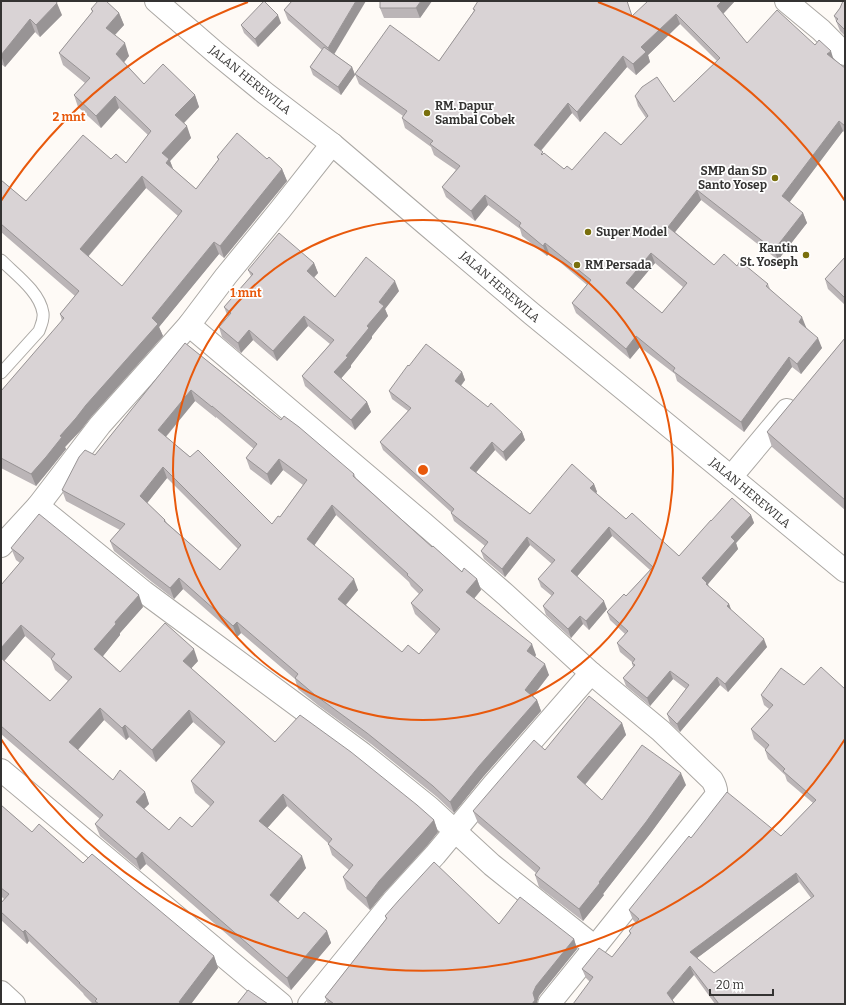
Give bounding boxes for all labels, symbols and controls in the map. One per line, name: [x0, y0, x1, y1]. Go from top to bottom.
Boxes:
street label: JALAN HEREWILA: [206, 42, 294, 118]
place label: RM. Dapur Sambal Cobek: [435, 99, 516, 127]
marker: RM. Dapur Sambal Cobek: [422, 108, 432, 118]
text: 2 mnt: [53, 110, 86, 124]
place label: SMP dan SD Santo Yosep: [698, 164, 767, 192]
marker: SMP dan SD Santo Yosep: [770, 173, 780, 183]
place label: Super Model: [596, 225, 667, 239]
marker: Super Model: [583, 227, 593, 237]
place label: Kantin St. Yoseph: [740, 241, 798, 269]
street label: JALAN HEREWILA: [457, 248, 543, 326]
marker: Kantin St. Yoseph: [801, 250, 811, 260]
place label: RM Persada: [585, 258, 652, 272]
marker: RM Persada: [572, 260, 582, 270]
text: 1 mnt: [230, 286, 262, 300]
street label: JALAN HEREWILA: [706, 455, 794, 531]
centre of rings: [416, 463, 430, 477]
scale bar: [710, 971, 773, 997]
text: 20 m: [716, 978, 745, 992]

